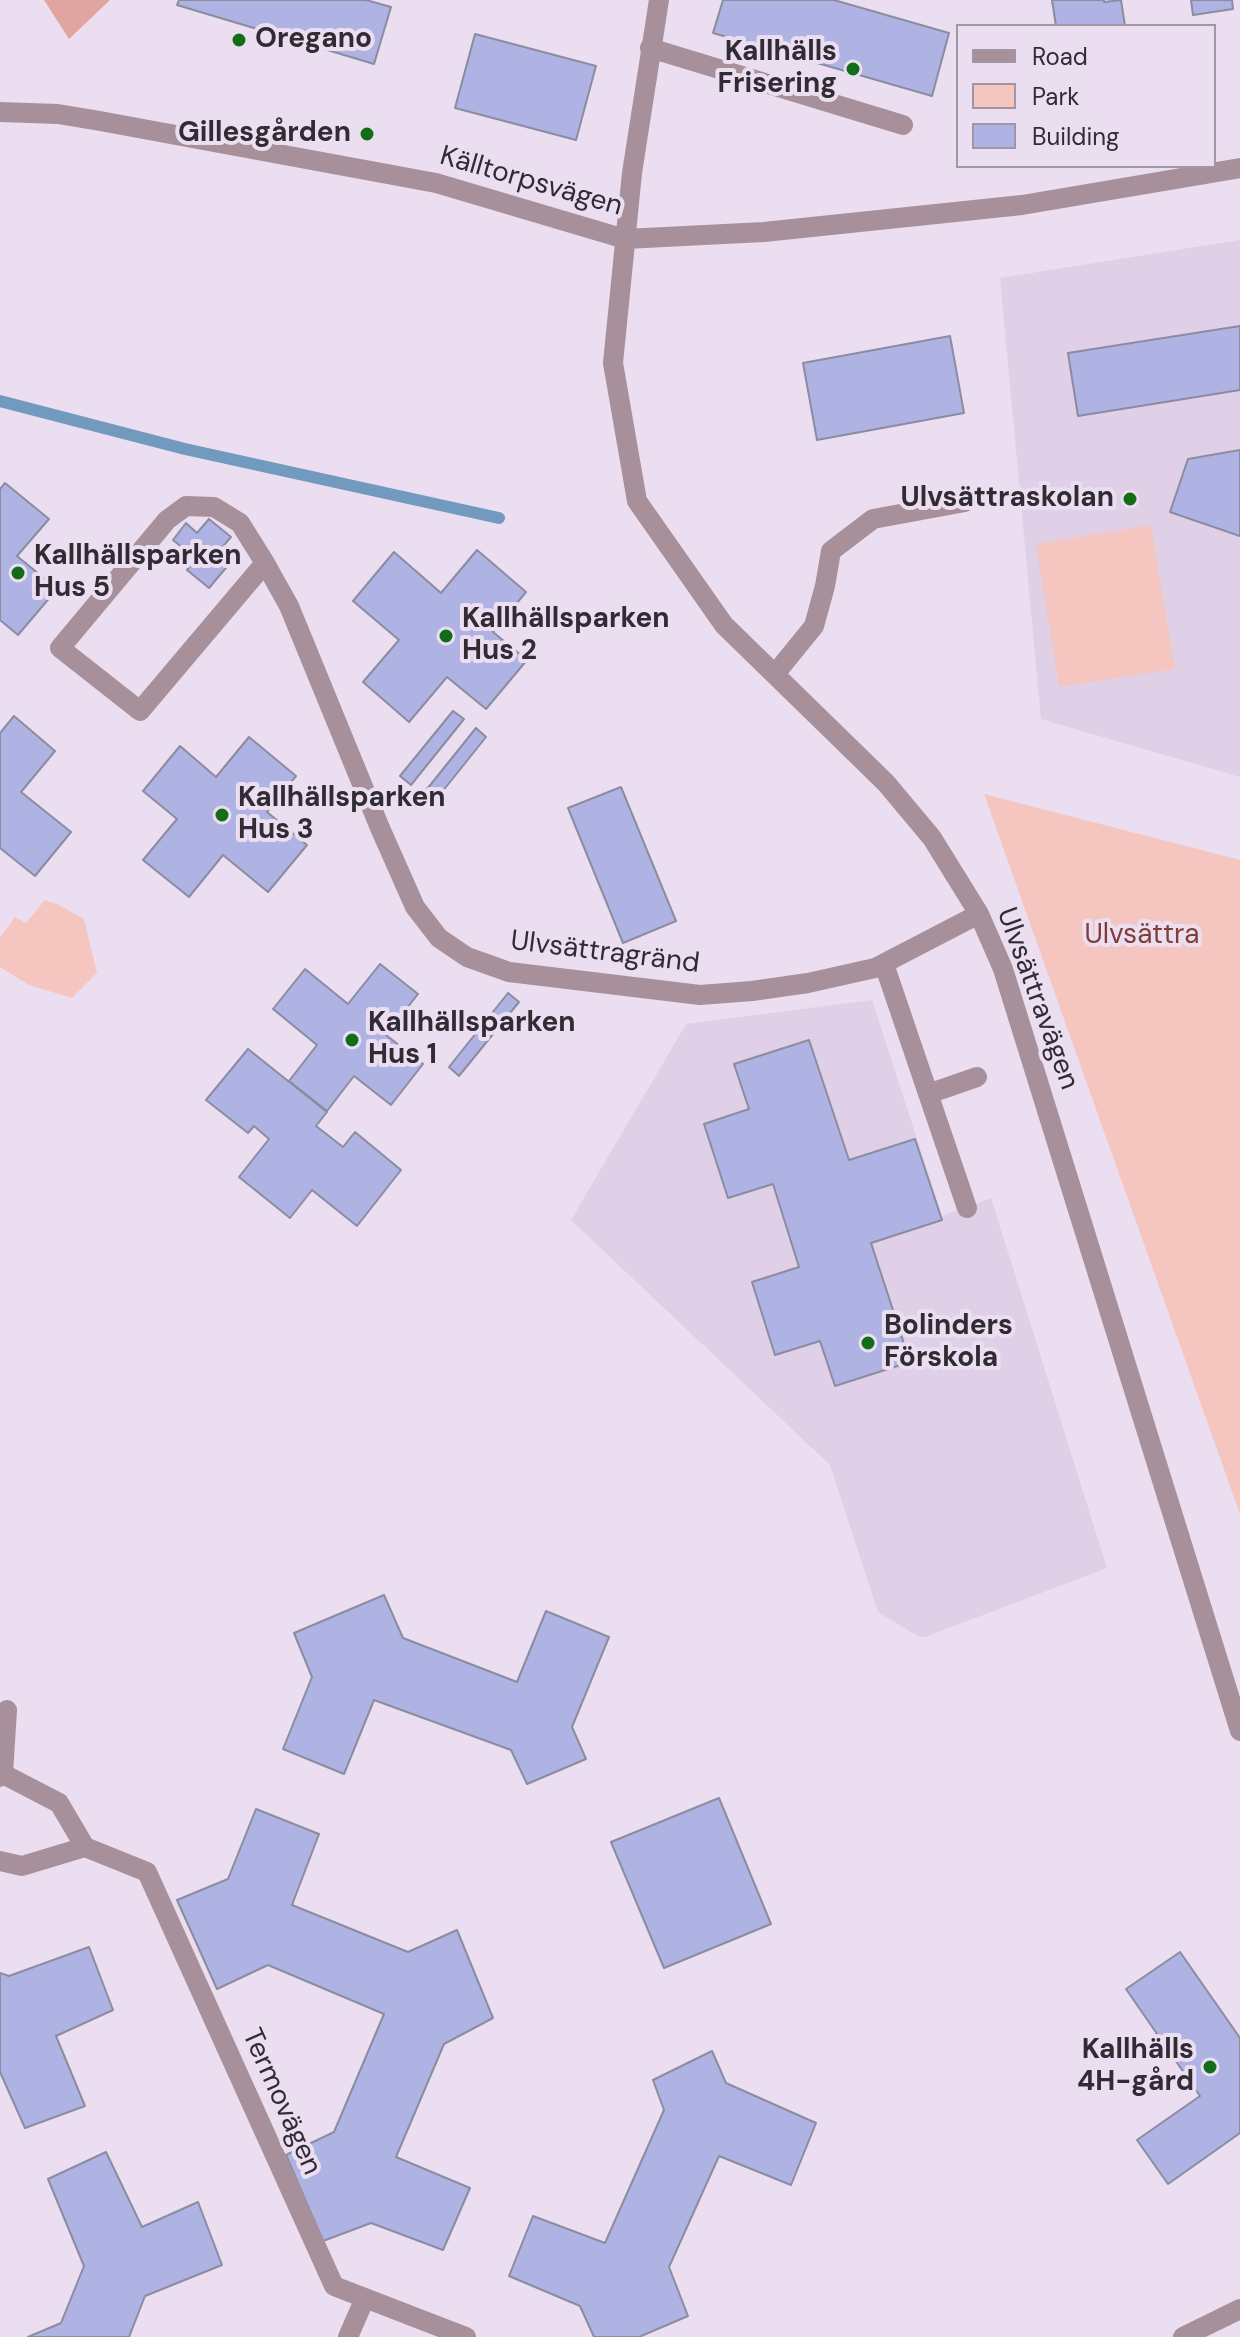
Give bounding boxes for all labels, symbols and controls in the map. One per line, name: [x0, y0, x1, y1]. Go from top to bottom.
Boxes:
place label: Oregano: [255, 23, 372, 57]
legend: [956, 24, 1216, 168]
marker: Oregano: [230, 31, 248, 49]
place label: Kallhälls Frisering: [717, 36, 837, 102]
text: Road: [1032, 41, 1088, 72]
marker: Kallhälls Frisering: [844, 60, 862, 78]
text: Park: [1032, 81, 1079, 112]
place label: Gillesgården: [178, 117, 351, 151]
text: Building: [1032, 121, 1119, 152]
marker: Gillesgården: [358, 125, 376, 143]
street label: Källtorpsvägen: [436, 140, 626, 224]
place label: Ulvsättraskolan: [901, 482, 1114, 516]
marker: Ulvsättraskolan: [1121, 490, 1139, 508]
place label: Kallhällsparken Hus 5: [34, 540, 242, 606]
marker: Kallhällsparken Hus 5: [9, 564, 27, 582]
place label: Kallhällsparken Hus 2: [462, 603, 670, 669]
marker: Kallhällsparken Hus 2: [437, 627, 455, 645]
place label: Kallhällsparken Hus 3: [238, 782, 446, 848]
marker: Kallhällsparken Hus 3: [213, 806, 231, 824]
street label: Ulvsättravägen: [989, 904, 1085, 1094]
park label: Ulvsättra: [1084, 919, 1200, 953]
street label: Ulvsättragränd: [509, 925, 701, 981]
place label: Kallhällsparken Hus 1: [368, 1007, 576, 1073]
marker: Kallhällsparken Hus 1: [343, 1031, 361, 1049]
place label: Bolinders Förskola: [884, 1310, 1013, 1376]
marker: Bolinders Förskola: [859, 1334, 877, 1352]
street label: Termovägen: [234, 2024, 328, 2180]
place label: Kallhälls 4H-gård: [1077, 2034, 1194, 2100]
marker: Kallhälls 4H-gård: [1201, 2058, 1219, 2076]

